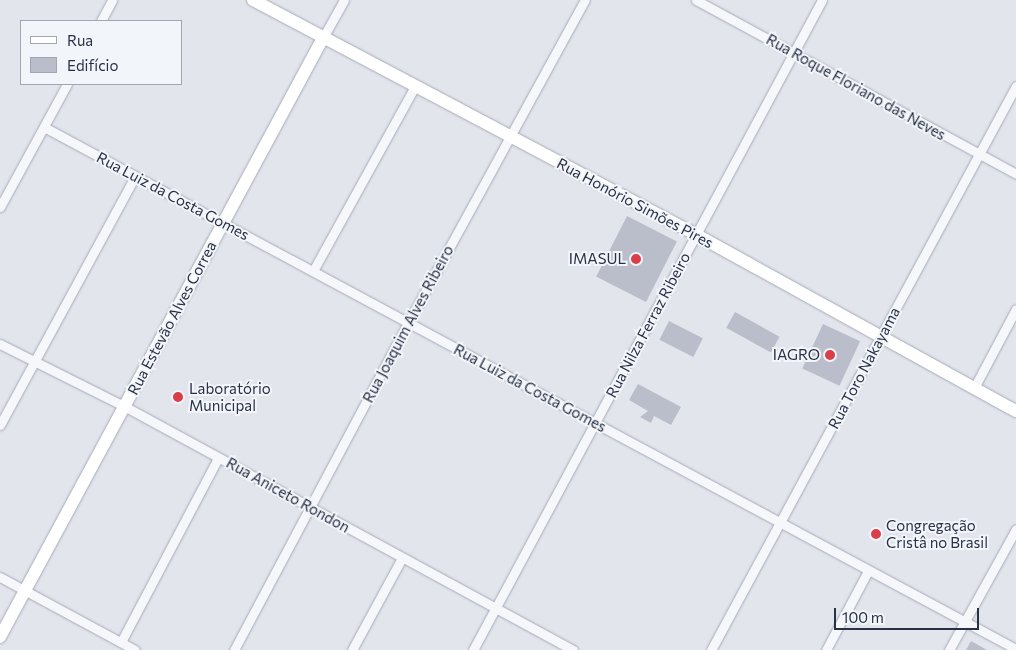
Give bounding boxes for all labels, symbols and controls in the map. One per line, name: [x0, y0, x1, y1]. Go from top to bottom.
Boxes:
legend: [20, 20, 182, 85]
street label: Rua Roque Floriano das Neves: [763, 30, 949, 144]
text: Rua: [67, 31, 93, 49]
text: Edifício: [67, 56, 118, 74]
street label: Rua Luiz da Costa Gomes: [94, 148, 252, 244]
street label: Rua Honório Simões Pires: [554, 154, 716, 252]
street label: Rua Estevão Alves Correa: [124, 238, 220, 398]
street label: Rua Joaquim Alves Ribeiro: [359, 242, 457, 406]
street label: Rua Nilza Ferraz Ribeiro: [602, 249, 694, 401]
place label: IMASUL: [569, 250, 626, 268]
marker: IMASUL: [630, 253, 642, 265]
street label: Rua Toro Nakayama: [824, 304, 904, 432]
street label: Rua Luiz da Costa Gomes: [451, 340, 609, 436]
place label: IAGRO: [773, 346, 820, 364]
marker: IAGRO: [824, 349, 836, 361]
place label: Laboratório Municipal: [189, 379, 271, 414]
marker: Laboratório Municipal: [171, 390, 185, 404]
street label: Rua Aniceto Rondon: [223, 454, 353, 536]
place label: Congregação Cristâ no Brasil: [886, 516, 988, 551]
marker: Congregação Cristâ no Brasil: [870, 528, 882, 540]
scale bar: [836, 598, 981, 630]
text: 100 m: [842, 608, 884, 626]

